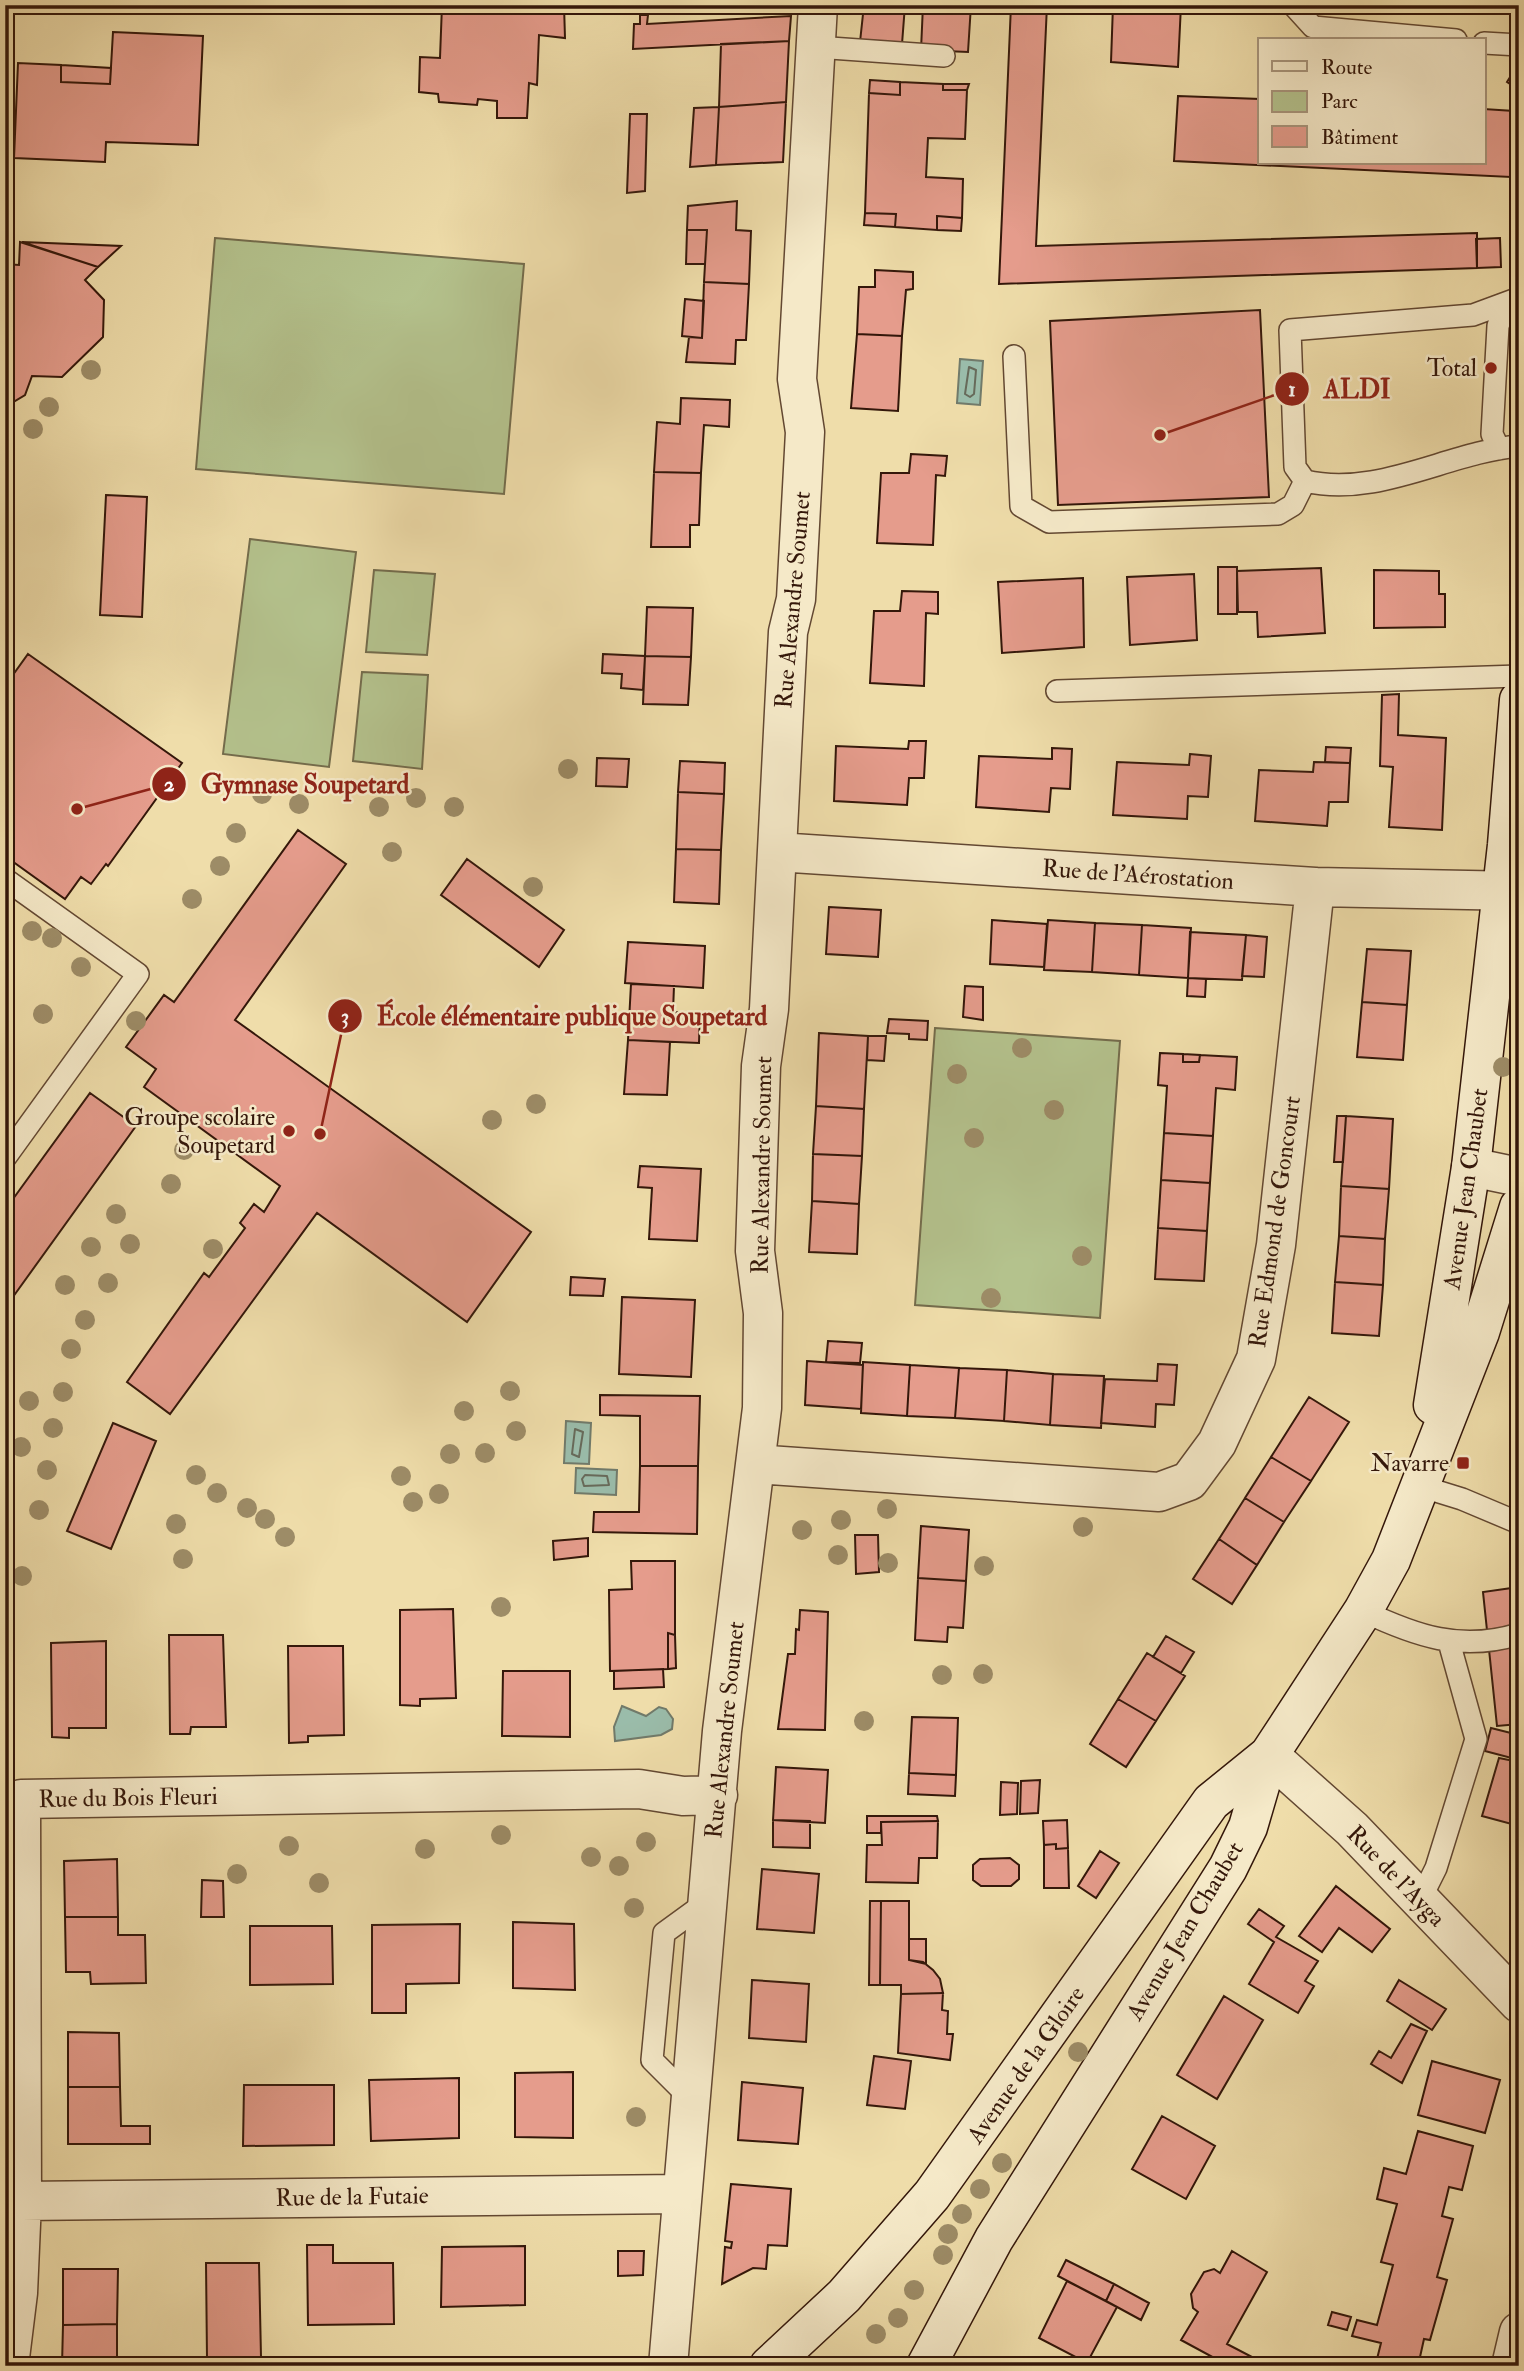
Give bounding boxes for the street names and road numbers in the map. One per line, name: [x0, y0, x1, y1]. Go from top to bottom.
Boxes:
street label: Rue Alexandre Soumet: [768, 490, 818, 710]
street label: Rue de l'Aérostation: [1041, 853, 1235, 897]
street label: Rue Alexandre Soumet: [745, 1056, 779, 1274]
street label: Avenue Jean Chaubet: [1436, 1086, 1496, 1293]
street label: Rue Edmond de Goncourt: [1242, 1094, 1308, 1350]
street label: Rue Alexandre Soumet: [698, 1620, 752, 1840]
street label: Rue du Bois Fleuri: [38, 1781, 218, 1815]
street label: Rue de l'Ayga: [1340, 1819, 1453, 1934]
street label: Avenue Jean Chaubet: [1119, 1836, 1251, 2027]
street label: Avenue de la Gloire: [960, 1980, 1092, 2151]
street label: Rue de la Futaie: [275, 2180, 429, 2214]

